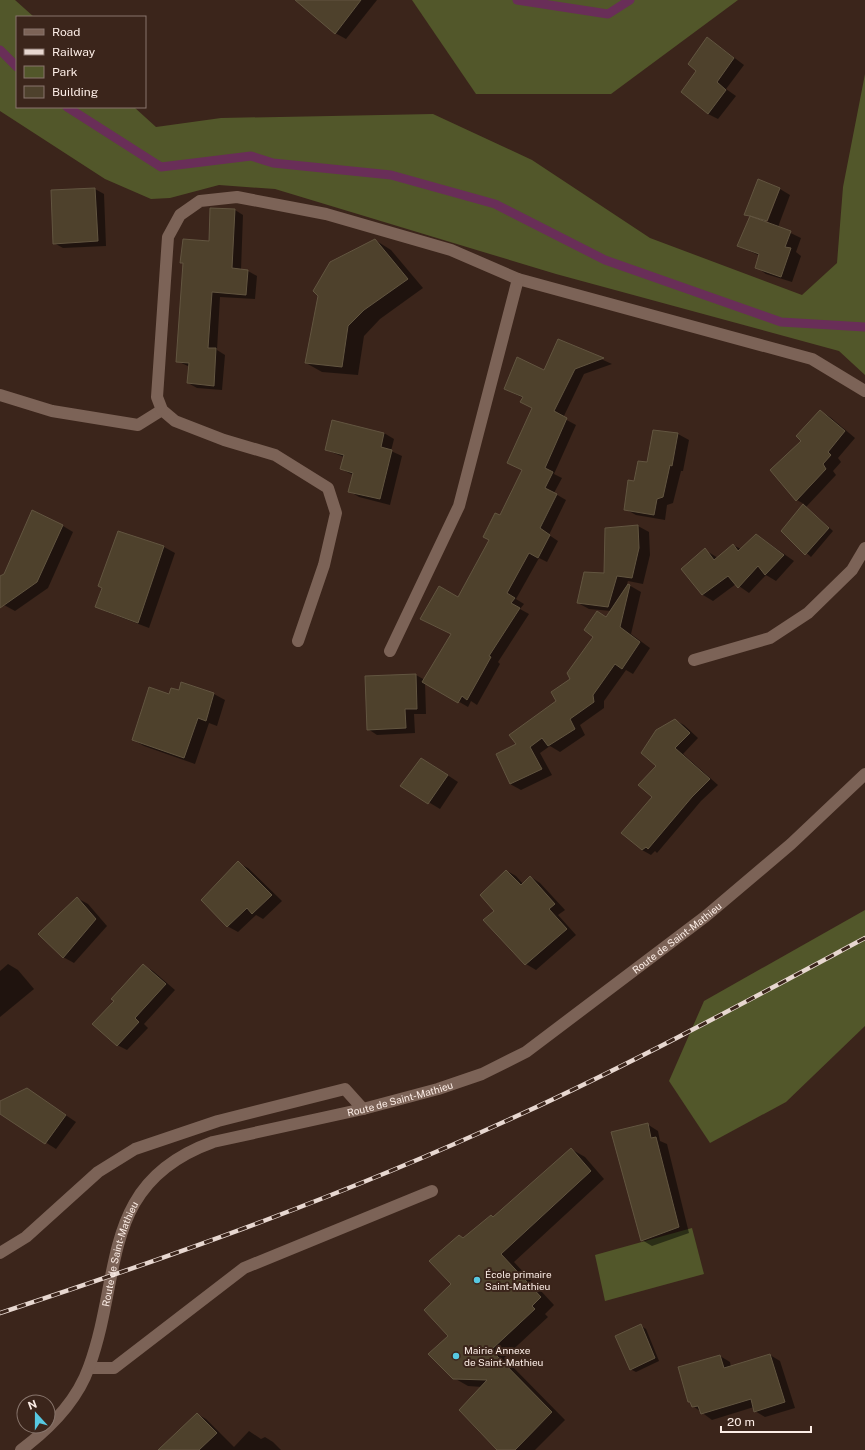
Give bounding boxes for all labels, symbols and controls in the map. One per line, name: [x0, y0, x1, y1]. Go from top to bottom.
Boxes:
legend: [16, 16, 146, 108]
text: Road: [52, 25, 80, 39]
text: Railway: [52, 45, 96, 59]
text: Park: [52, 65, 78, 79]
text: Building: [52, 85, 98, 99]
street label: Route de Saint-Mathieu: [630, 900, 724, 976]
street label: Route de Saint-Mathieu: [346, 1078, 455, 1118]
street label: Route de Saint-Mathieu: [99, 1199, 141, 1308]
place label: École primaire Saint-Mathieu: [485, 1268, 552, 1292]
marker: École primaire Saint-Mathieu: [472, 1275, 482, 1285]
place label: Mairie Annexe de Saint-Mathieu: [464, 1344, 544, 1368]
marker: Mairie Annexe de Saint-Mathieu: [451, 1351, 461, 1361]
north arrow: [16, 1394, 56, 1434]
text: N: [26, 1398, 39, 1412]
scale bar: [721, 1408, 811, 1434]
text: 20 m: [727, 1415, 755, 1429]

